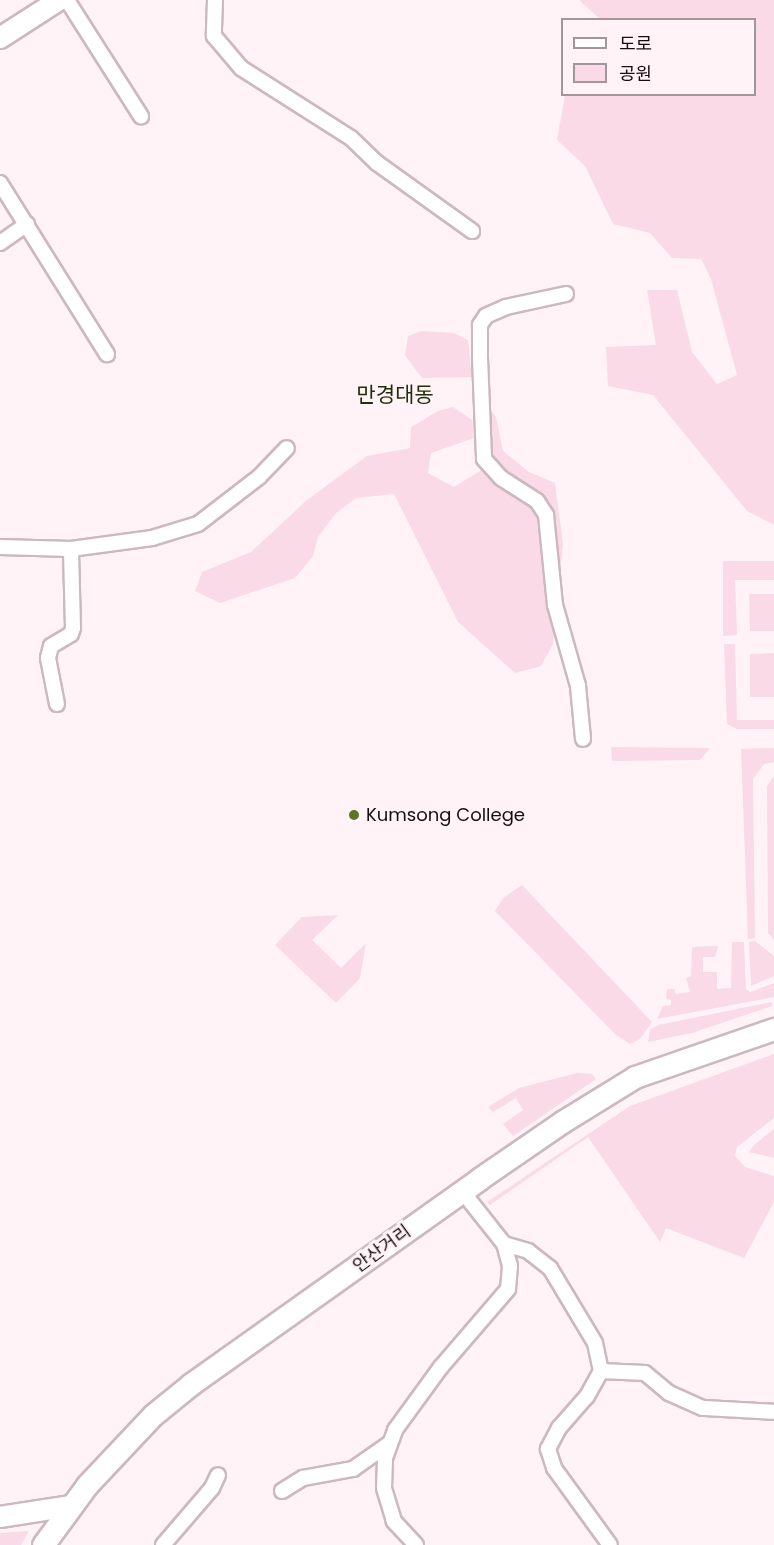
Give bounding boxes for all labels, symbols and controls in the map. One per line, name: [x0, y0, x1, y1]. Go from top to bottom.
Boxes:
legend: [561, 18, 756, 96]
text: 도로: [619, 31, 652, 56]
text: 공원: [619, 61, 652, 86]
district label: 만경대동: [356, 382, 434, 408]
place label: Kumsong College: [366, 804, 525, 826]
marker: Kumsong College: [347, 808, 361, 822]
street label: 안산거리: [349, 1221, 415, 1277]

